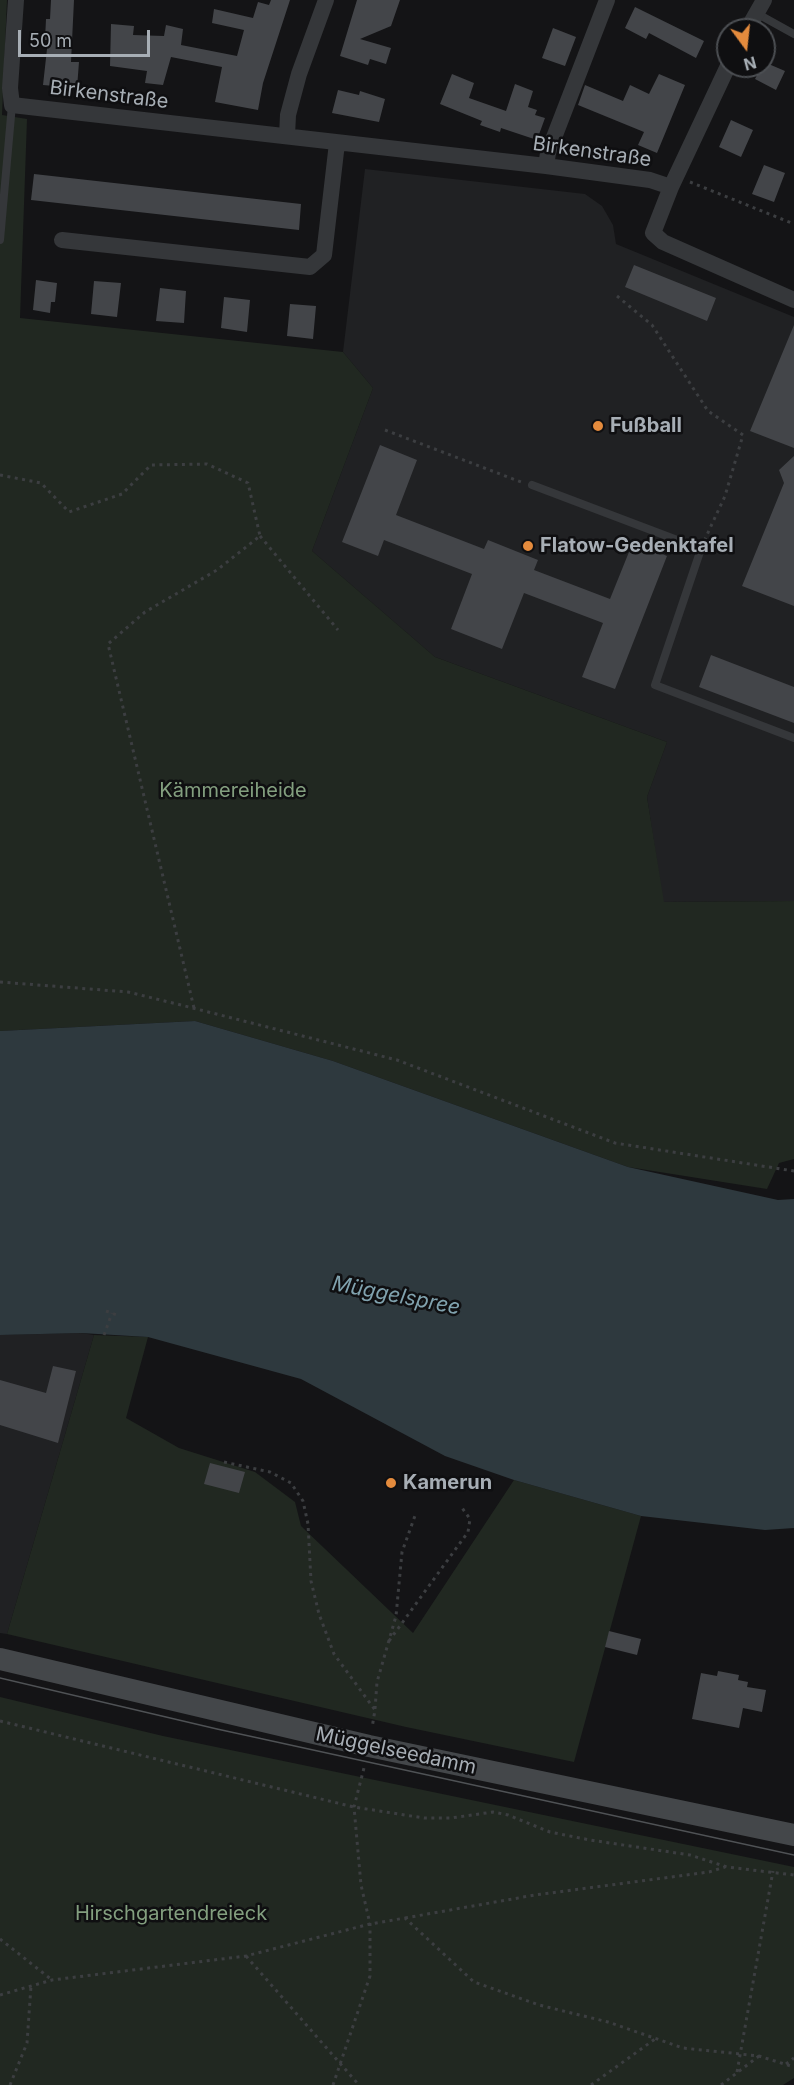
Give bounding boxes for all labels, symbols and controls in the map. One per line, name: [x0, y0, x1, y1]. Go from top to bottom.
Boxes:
scale bar: [21, 18, 153, 56]
north arrow: [716, 18, 776, 78]
text: 50 m: [29, 30, 72, 51]
text: N: [742, 52, 759, 75]
street label: Birkenstraße: [48, 76, 170, 114]
street label: Birkenstraße: [531, 132, 653, 172]
place label: Fußball: [610, 414, 682, 438]
marker: Fußball: [591, 419, 605, 433]
place label: Flatow-Gedenktafel: [540, 534, 734, 558]
marker: Flatow-Gedenktafel: [521, 539, 535, 553]
park label: Kämmereiheide: [159, 779, 307, 803]
water label: Müggelspree: [330, 1271, 462, 1321]
place label: Kamerun: [403, 1471, 492, 1495]
marker: Kamerun: [384, 1476, 398, 1490]
street label: Müggelseedamm: [314, 1722, 478, 1780]
park label: Hirschgartendreieck: [75, 1902, 267, 1926]

